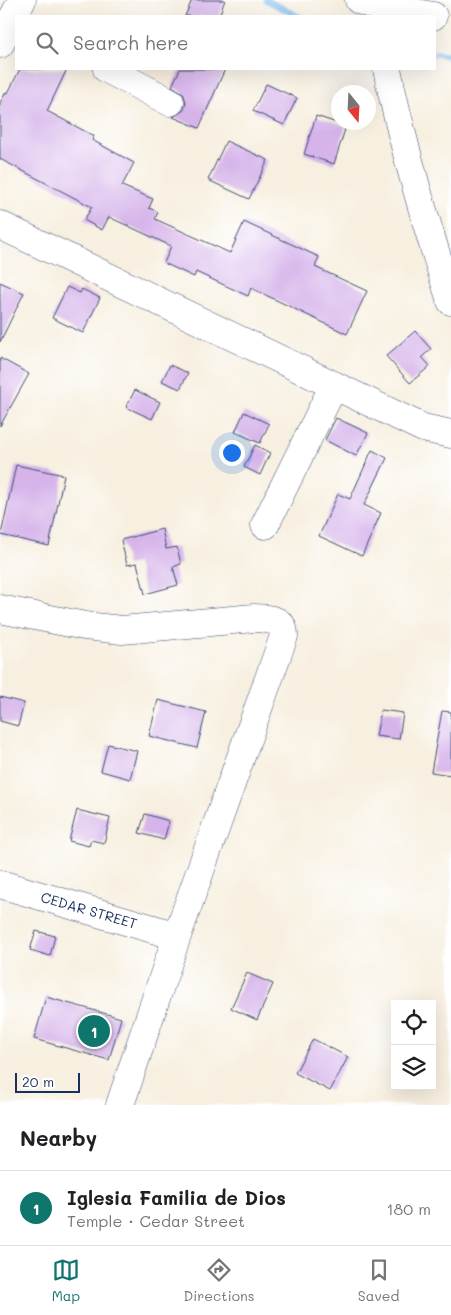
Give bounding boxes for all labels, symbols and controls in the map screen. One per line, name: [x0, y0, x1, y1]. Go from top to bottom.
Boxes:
search box: [15, 15, 436, 70]
icon: search: [33, 29, 61, 57]
text: Search here: [73, 30, 189, 55]
north arrow: [331, 85, 376, 130]
your location: [219, 440, 245, 466]
street label: CEDAR STREET: [39, 887, 140, 933]
map controls: [391, 1000, 436, 1090]
button: locate: [391, 1000, 436, 1045]
pin: 1: [78, 1012, 110, 1050]
button: layers: [391, 1045, 436, 1090]
scale bar: [15, 1070, 80, 1093]
text: 20 m: [22, 1072, 54, 1091]
text: Nearby: [20, 1124, 97, 1151]
text: Iglesia Familia de Dios: [67, 1185, 286, 1210]
text: 1: [32, 1198, 40, 1219]
text: 180 m: [386, 1198, 431, 1219]
text: Temple · Cedar Street: [67, 1210, 245, 1231]
tab: Map: [52, 1256, 80, 1305]
tab: Directions: [183, 1256, 255, 1305]
tab: Saved: [358, 1256, 399, 1305]

